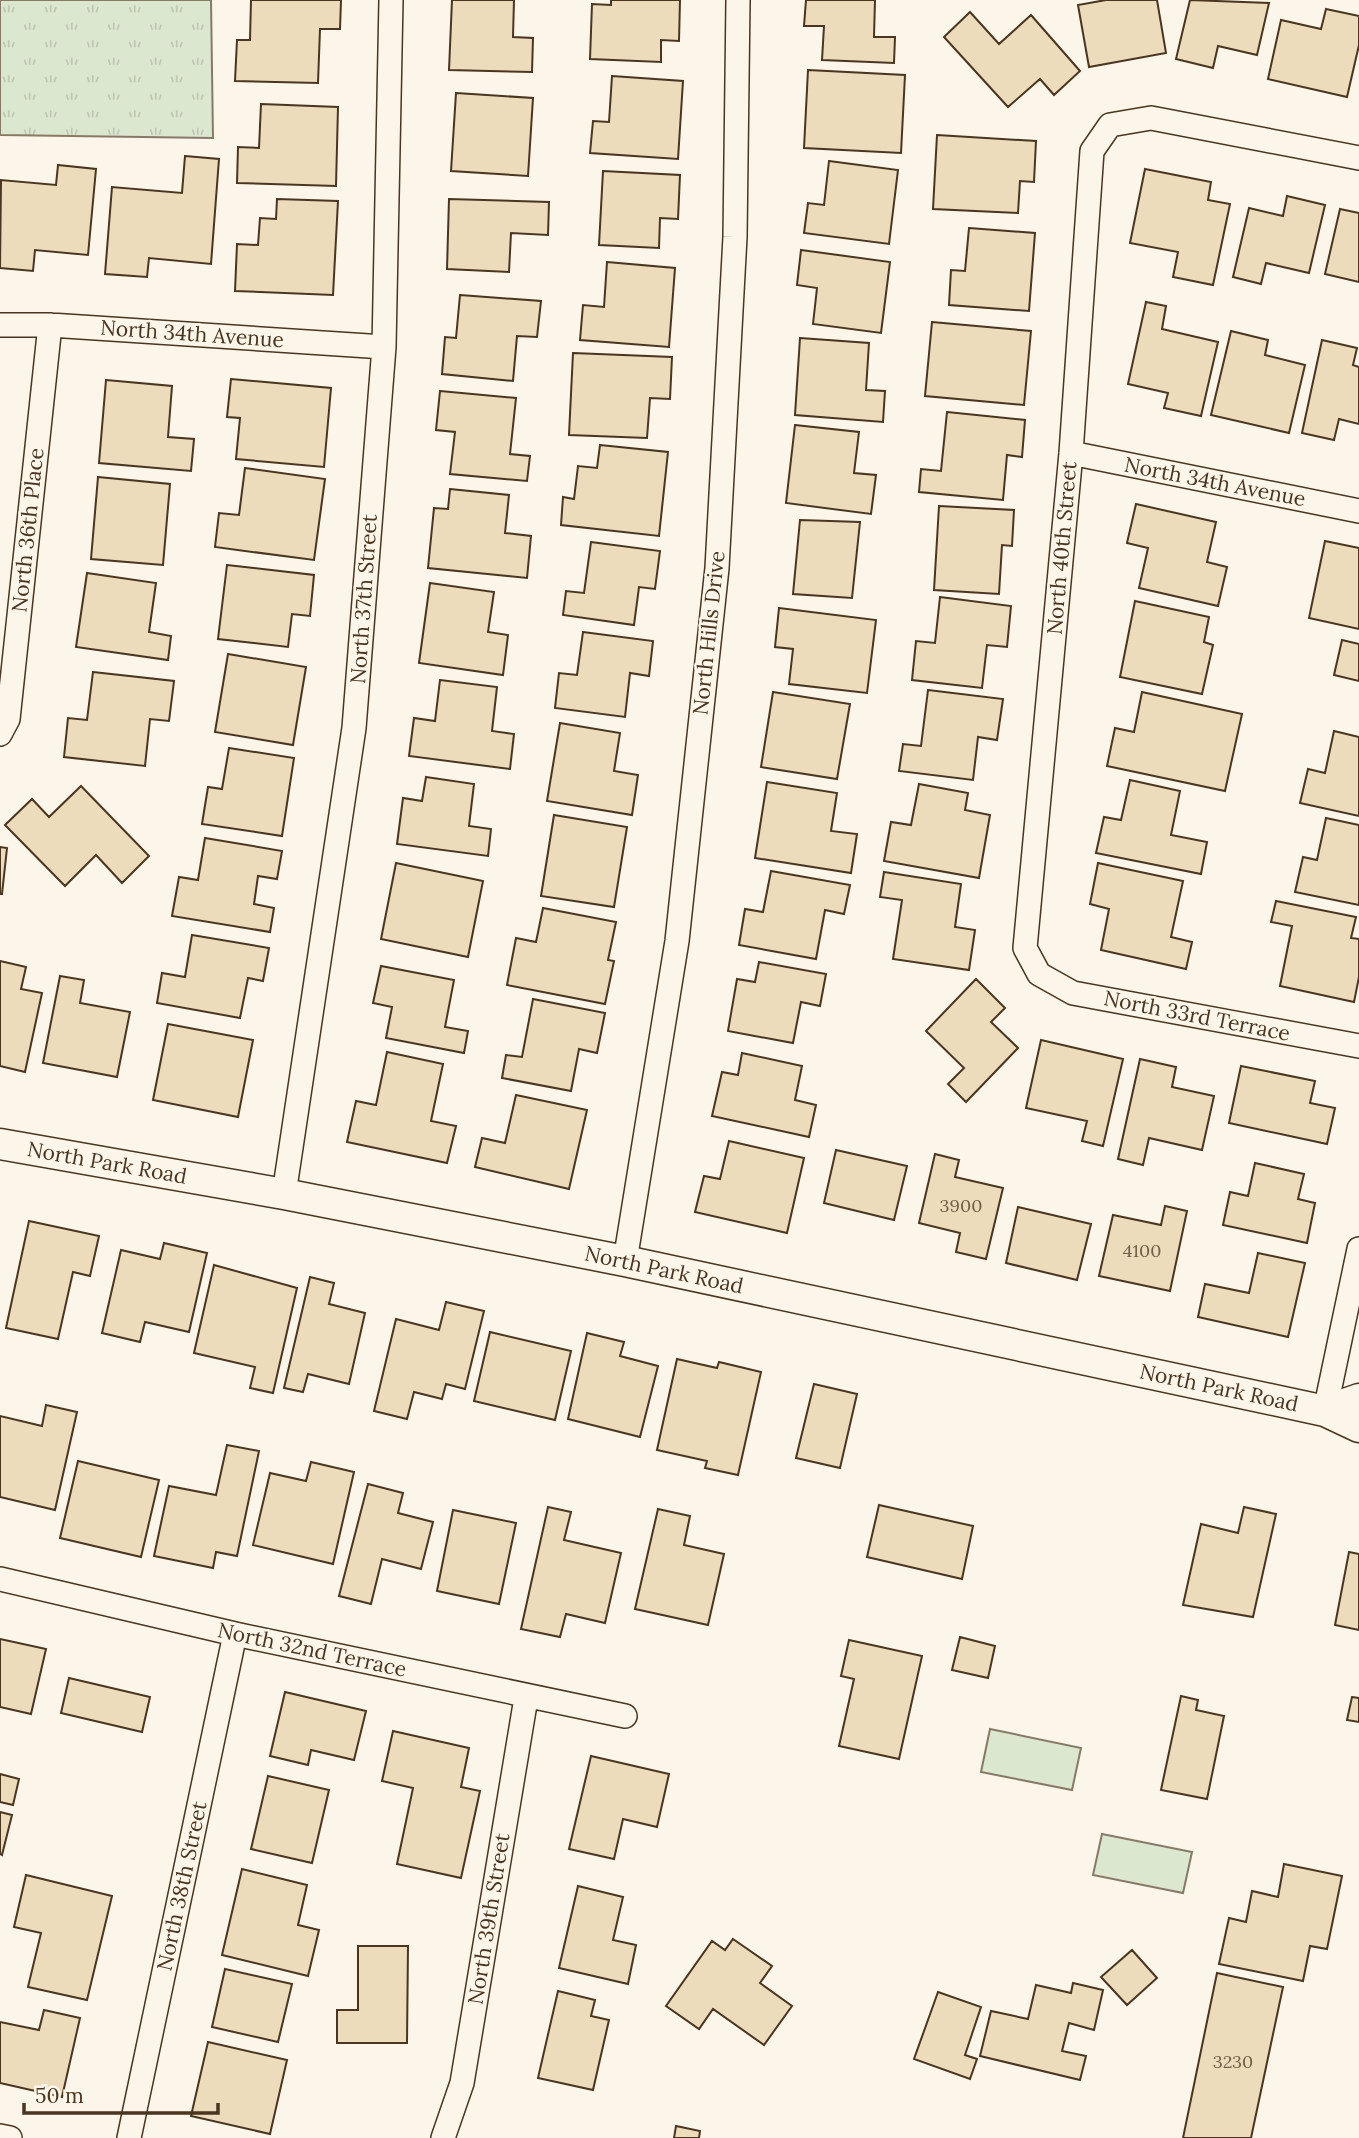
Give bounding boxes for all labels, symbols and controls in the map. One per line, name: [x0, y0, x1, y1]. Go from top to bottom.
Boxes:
street label: North 34th Avenue: [99, 314, 285, 353]
street label: North 36th Place: [5, 446, 50, 614]
street label: North 34th Avenue: [1122, 451, 1308, 512]
street label: North 40th Street: [1040, 459, 1083, 636]
street label: North 37th Street: [344, 512, 383, 685]
street label: North Hills Drive: [686, 550, 731, 716]
street label: North 33rd Terrace: [1102, 984, 1292, 1047]
street label: North Park Road: [25, 1135, 189, 1190]
house number: 3900: [940, 1194, 982, 1217]
house number: 4100: [1123, 1239, 1161, 1262]
street label: North Park Road: [582, 1240, 746, 1300]
street label: North Park Road: [1137, 1358, 1301, 1418]
street label: North 32nd Terrace: [215, 1616, 409, 1683]
street label: North 38th Street: [150, 1798, 213, 1973]
street label: North 39th Street: [462, 1830, 516, 2007]
house number: 3230: [1213, 2050, 1253, 2073]
scale bar: [24, 2072, 219, 2116]
text: 50 m: [35, 2082, 84, 2109]

